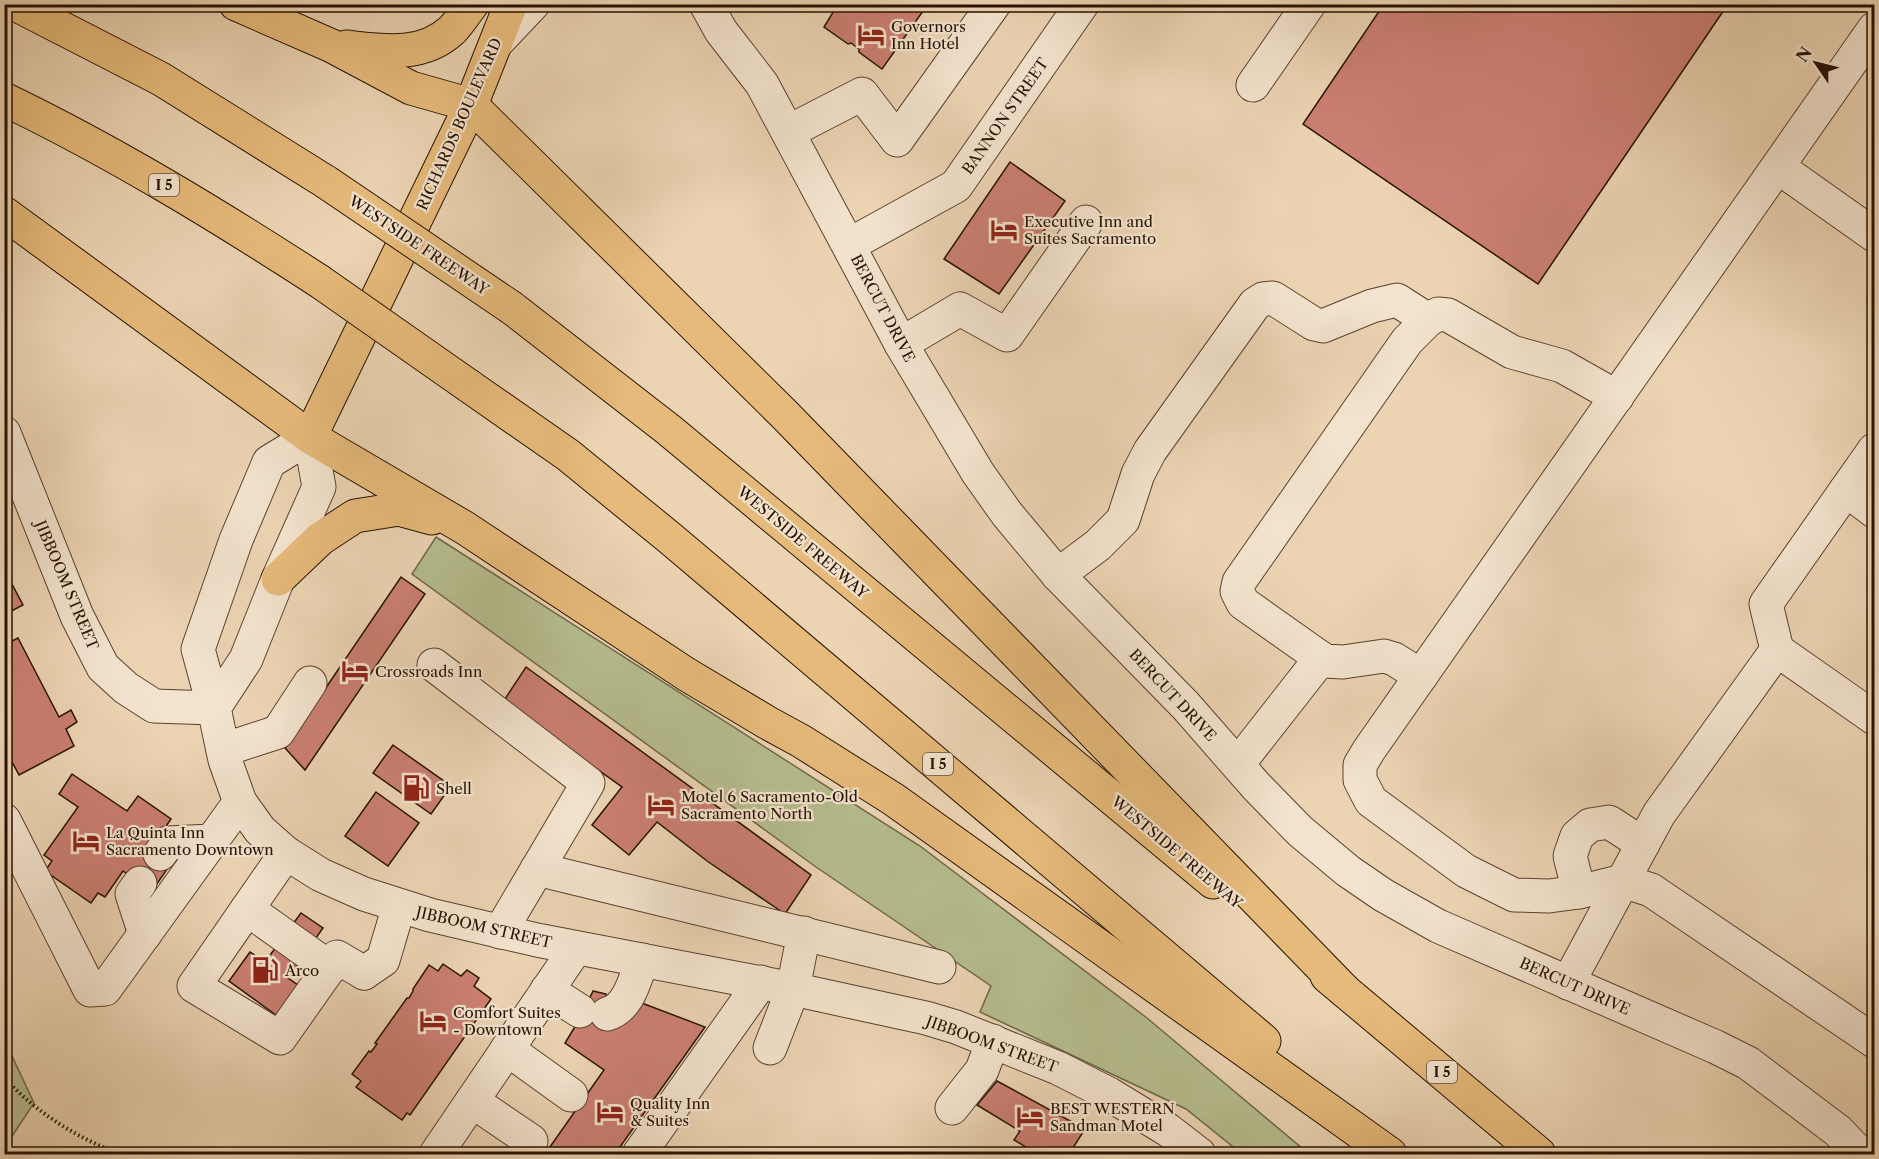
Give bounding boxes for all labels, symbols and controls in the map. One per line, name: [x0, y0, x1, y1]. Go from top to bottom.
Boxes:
place label: Governors Inn Hotel: [891, 17, 966, 53]
hotel icon: Governors Inn Hotel: [856, 20, 886, 50]
north arrow: [1786, 33, 1846, 93]
street label: RICHARDS BOULEVARD: [412, 35, 506, 213]
text: N: [1792, 43, 1816, 66]
street label: BANNON STREET: [958, 54, 1053, 178]
road number: I 5: [149, 174, 179, 196]
street label: WESTSIDE FREEWAY: [344, 190, 493, 299]
place label: Executive Inn and Suites Sacramento: [1024, 212, 1156, 248]
hotel icon: Executive Inn and Suites Sacramento: [989, 215, 1019, 245]
street label: BERCUT DRIVE: [847, 251, 919, 365]
street label: WESTSIDE FREEWAY: [733, 481, 873, 603]
street label: JIBBOOM STREET: [30, 515, 103, 653]
street label: BERCUT DRIVE: [1125, 645, 1221, 745]
hotel icon: Crossroads Inn: [340, 656, 370, 686]
place label: Crossroads Inn: [375, 662, 483, 681]
road number: I 5: [923, 753, 953, 775]
fuel station icon: Shell: [401, 773, 431, 803]
place label: Shell: [436, 779, 472, 798]
place label: Motel 6 Sacramento-Old Sacramento North: [681, 787, 858, 823]
hotel icon: Motel 6 Sacramento-Old Sacramento North: [646, 790, 676, 820]
street label: WESTSIDE FREEWAY: [1107, 791, 1247, 913]
place label: La Quinta Inn Sacramento Downtown: [106, 823, 274, 859]
hotel icon: La Quinta Inn Sacramento Downtown: [71, 826, 101, 856]
street label: JIBBOOM STREET: [412, 902, 555, 952]
street label: BERCUT DRIVE: [1517, 953, 1633, 1019]
fuel station icon: Arco: [250, 955, 280, 985]
place label: Arco: [284, 961, 319, 980]
place label: Comfort Suites - Downtown: [453, 1003, 561, 1039]
hotel icon: Comfort Suites - Downtown: [418, 1006, 448, 1036]
street label: JIBBOOM STREET: [922, 1011, 1061, 1077]
road number: I 5: [1427, 1061, 1457, 1083]
place label: Quality Inn & Suites: [630, 1094, 711, 1130]
hotel icon: Quality Inn & Suites: [595, 1097, 625, 1127]
place label: BEST WESTERN Sandman Motel: [1050, 1099, 1175, 1135]
hotel icon: BEST WESTERN Sandman Motel: [1015, 1102, 1045, 1132]

